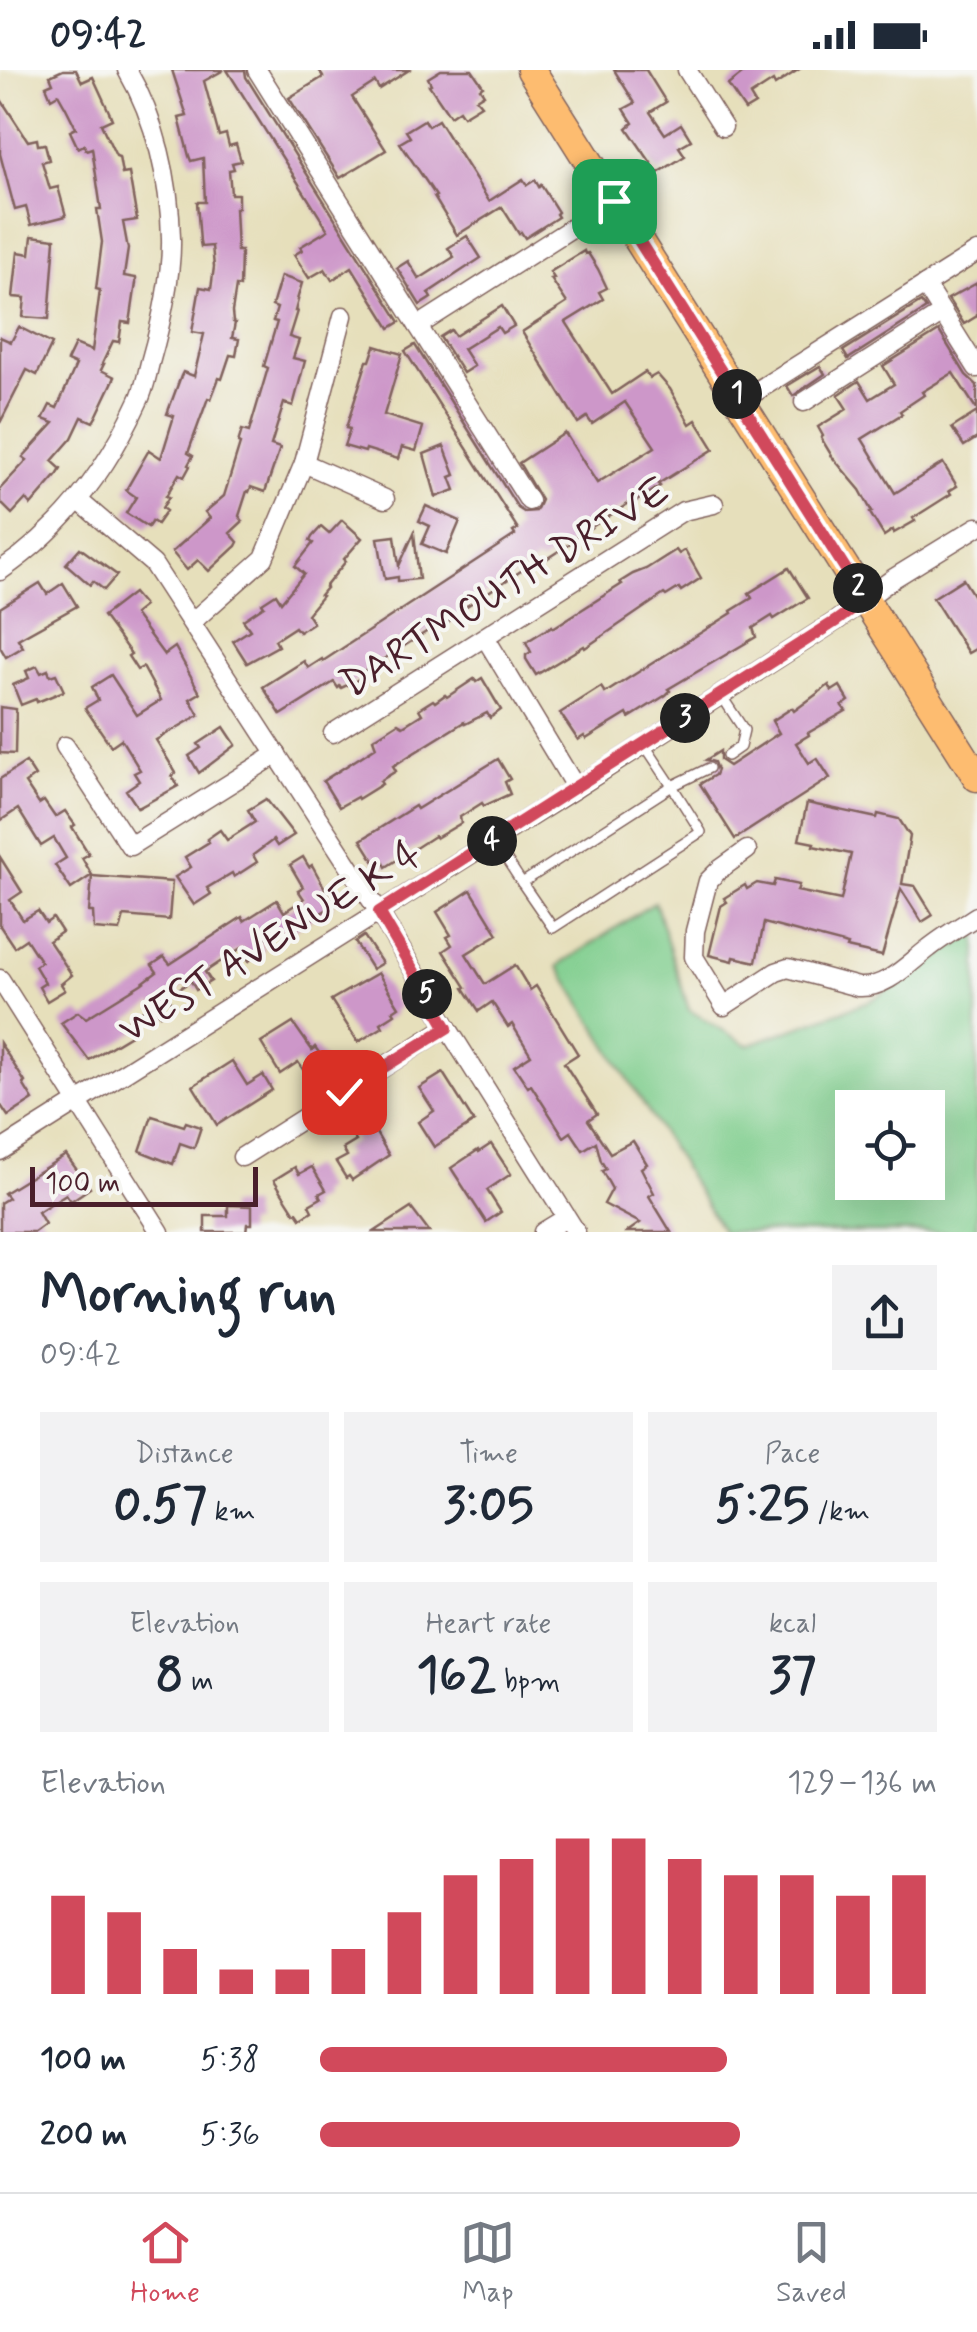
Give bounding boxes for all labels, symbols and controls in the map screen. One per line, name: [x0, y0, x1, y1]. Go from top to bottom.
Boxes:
text: 09:42: [50, 11, 146, 60]
pin: [572, 159, 657, 244]
icon: arrive: [587, 174, 642, 229]
pin: 1: [712, 369, 762, 419]
text: 1: [731, 375, 743, 412]
street label: DARTMOUTH DRIVE: [331, 466, 680, 711]
pin: 2: [833, 563, 883, 613]
text: 2: [851, 569, 865, 606]
pin: 3: [660, 693, 710, 743]
text: 3: [679, 699, 691, 736]
pin: 4: [467, 816, 517, 866]
text: 4: [484, 822, 500, 859]
street label: WEST AVENUE K 4: [110, 829, 431, 1057]
pin: 5: [402, 969, 452, 1019]
text: 5: [419, 975, 435, 1012]
pin: [302, 1050, 387, 1135]
icon: check: [317, 1065, 372, 1120]
map controls: [835, 1090, 945, 1200]
button: locate: [835, 1090, 945, 1200]
scale bar: [30, 1162, 258, 1206]
text: 100 m: [45, 1166, 120, 1203]
text: Morning run: [40, 1260, 337, 1332]
button: share: [832, 1265, 937, 1370]
text: 09:42: [40, 1334, 121, 1376]
text: Distance: [135, 1436, 234, 1473]
text: Time: [459, 1436, 518, 1473]
text: Pace: [765, 1436, 820, 1473]
text: 0.57: [114, 1473, 207, 1539]
text: 3:05: [443, 1473, 534, 1539]
text: 5:25: [715, 1473, 809, 1539]
text: km: [207, 1494, 255, 1531]
text: /km: [809, 1494, 870, 1531]
text: Elevation: [129, 1606, 240, 1643]
text: Heart rate: [426, 1606, 551, 1643]
text: kcal: [769, 1606, 816, 1643]
text: 8: [155, 1643, 184, 1709]
text: 162: [417, 1643, 496, 1709]
text: 37: [769, 1643, 816, 1709]
text: m: [184, 1664, 214, 1701]
text: bpm: [496, 1664, 560, 1701]
text: Elevation: [40, 1762, 166, 1804]
text: 129–136 m: [787, 1762, 937, 1804]
text: 100 m: [40, 2039, 126, 2081]
text: 5:38: [200, 2039, 260, 2081]
text: 200 m: [40, 2114, 127, 2156]
text: 5:36: [200, 2114, 260, 2156]
tab: Home: [130, 2215, 200, 2312]
tab: Map: [460, 2215, 515, 2312]
tab: Saved: [776, 2215, 847, 2312]

